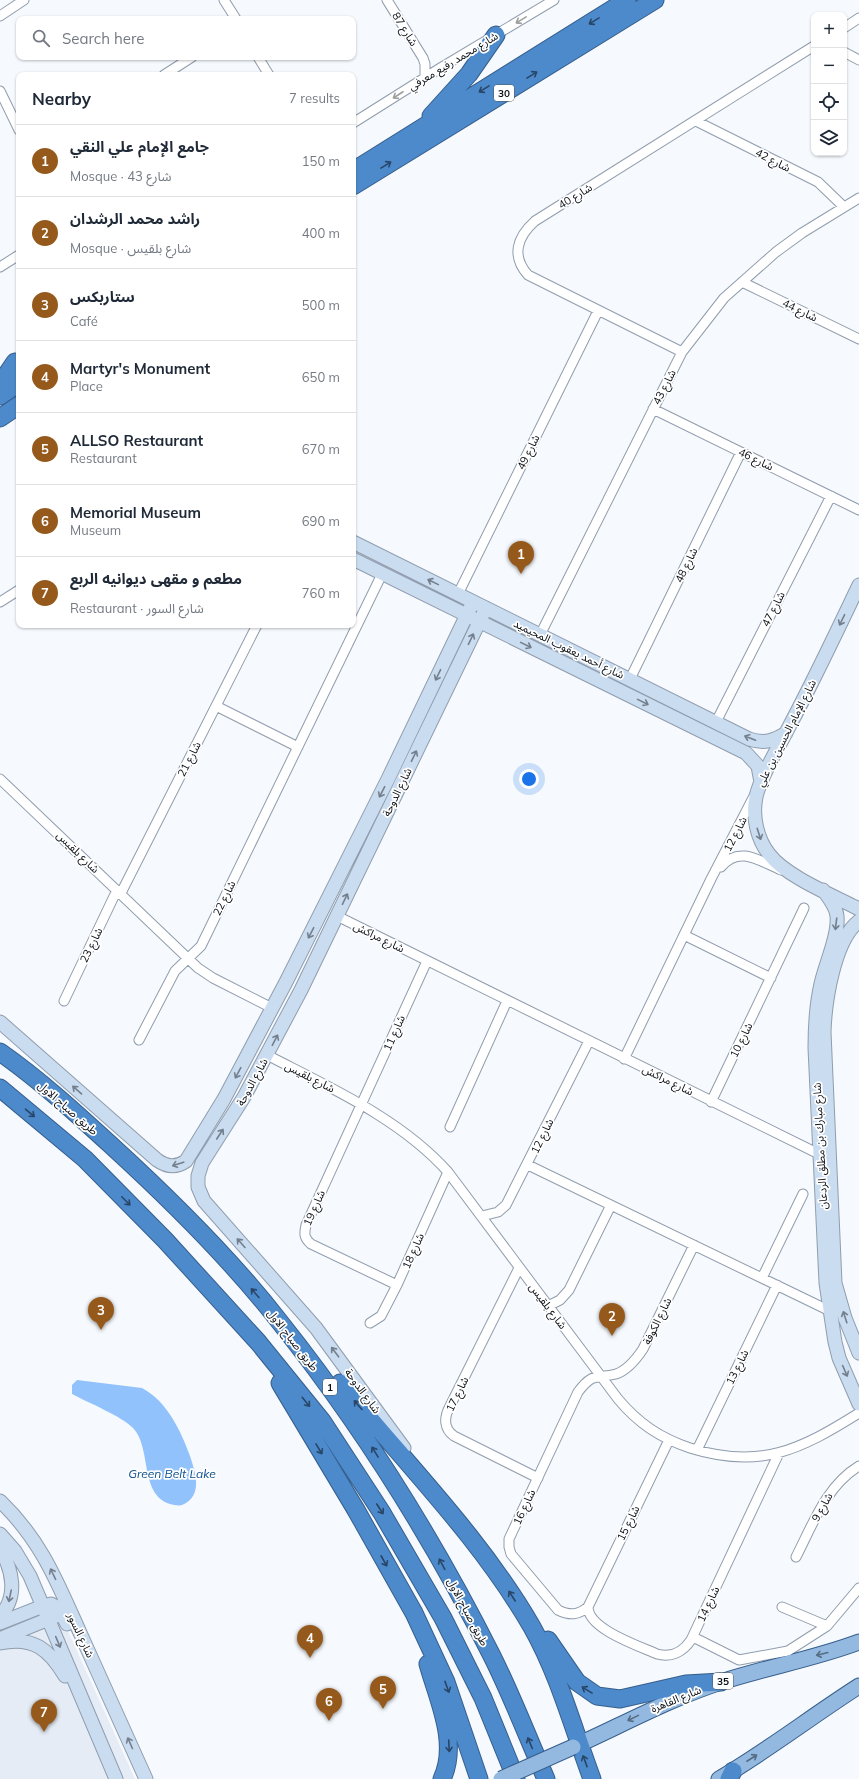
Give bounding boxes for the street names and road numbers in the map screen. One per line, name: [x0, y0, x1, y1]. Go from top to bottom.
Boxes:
street label: شارع 87: [388, 9, 421, 49]
street label: شارع محمد رفيع معرفي: [406, 28, 502, 95]
road number: 30: [494, 85, 514, 101]
street label: شارع 42: [753, 145, 793, 176]
street label: شارع 40: [555, 180, 595, 213]
street label: شارع 44: [780, 295, 820, 326]
street label: شارع 43: [649, 367, 680, 407]
street label: شارع 49: [513, 432, 544, 472]
street label: شارع 46: [736, 444, 776, 475]
street label: شارع 48: [671, 545, 702, 585]
street label: شارع 47: [758, 589, 789, 629]
street label: شارع أحمد يعقوب المحيميد: [511, 616, 627, 683]
street label: شارع الإمام الحسين بن علي: [753, 677, 821, 790]
street label: شارع 21: [174, 739, 205, 779]
street label: شارع الدوحة: [379, 765, 416, 819]
street label: شارع 12: [720, 814, 751, 854]
street label: شارع بلقيس: [53, 828, 103, 877]
street label: شارع 22: [209, 878, 240, 918]
street label: شارع مراكش: [351, 919, 407, 956]
street label: شارع 23: [76, 925, 107, 965]
street label: شارع 11: [380, 1013, 409, 1053]
street label: شارع 10: [726, 1020, 757, 1060]
street label: شارع الدوحة: [233, 1055, 272, 1109]
street label: شارع بلقيس: [282, 1058, 338, 1097]
street label: شارع مراكش: [640, 1062, 696, 1099]
street label: طريق صباح الاول: [34, 1078, 101, 1139]
street label: شارع مبارك بن مطلق الردعان: [810, 1082, 831, 1210]
street label: شارع 12: [527, 1116, 558, 1156]
street label: شارع 19: [300, 1188, 329, 1228]
street label: شارع 18: [399, 1231, 428, 1271]
street label: شارع بلقيس: [525, 1280, 570, 1333]
street label: شارع الكوفة: [640, 1295, 675, 1347]
street label: طريق صباح الاول: [264, 1306, 322, 1374]
street label: شارع 13: [722, 1347, 753, 1387]
street label: شارع الدوحة: [341, 1366, 384, 1417]
street label: شارع 17: [442, 1374, 473, 1414]
road number: 1: [323, 1379, 337, 1395]
street label: شارع 16: [510, 1487, 539, 1527]
street label: شارع 9: [808, 1490, 837, 1524]
street label: شارع 15: [613, 1503, 644, 1543]
street label: طريق صباح الاول: [443, 1576, 492, 1649]
street label: شارع 14: [694, 1584, 723, 1624]
street label: شارع السور: [63, 1609, 98, 1661]
road number: 35: [713, 1673, 733, 1689]
street label: شارع القاهرة: [649, 1682, 704, 1716]

